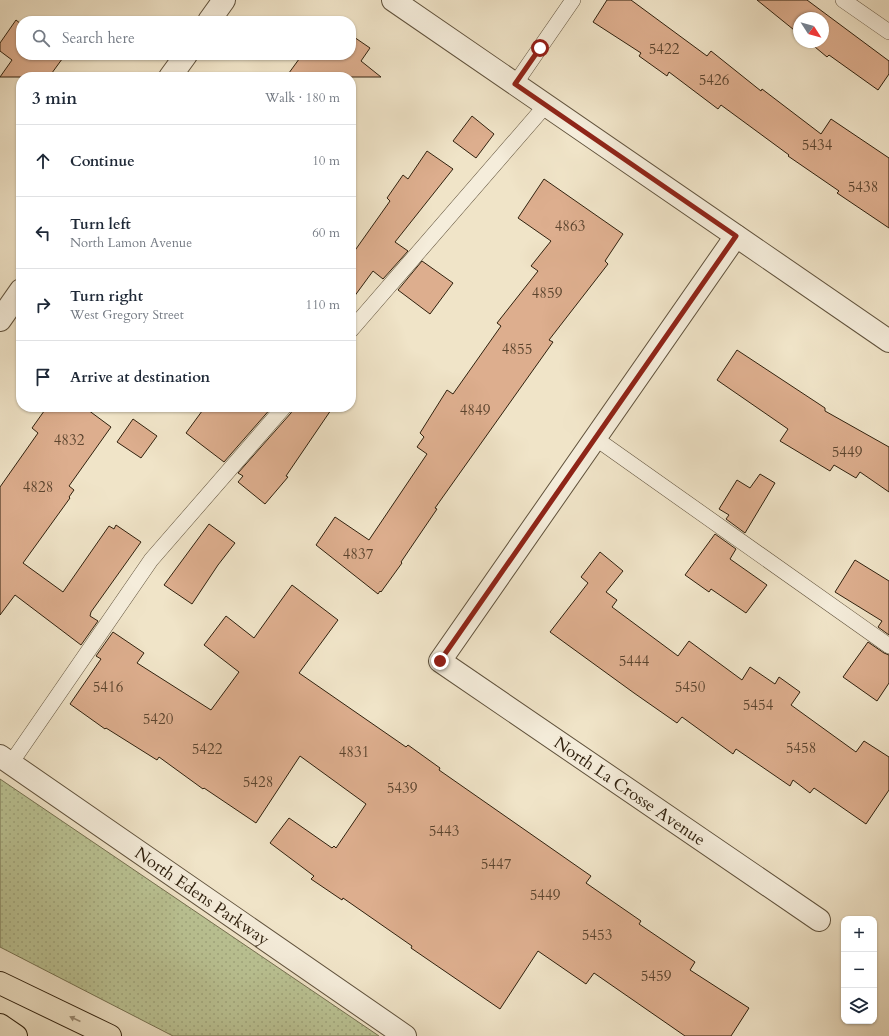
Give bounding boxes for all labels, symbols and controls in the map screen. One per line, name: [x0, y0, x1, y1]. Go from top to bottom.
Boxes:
north arrow: [793, 12, 829, 48]
search box: [16, 16, 356, 60]
icon: search: [30, 27, 52, 49]
text: Search here: [62, 28, 135, 48]
route start: [531, 39, 549, 57]
house number: 5422: [649, 39, 680, 59]
house number: 5426: [699, 70, 730, 90]
text: 3 min: [32, 87, 77, 110]
text: Walk · 180 m: [265, 89, 340, 107]
house number: 5434: [802, 135, 833, 155]
icon: ahead: [32, 150, 54, 172]
text: Continue: [70, 151, 135, 171]
text: 10 m: [312, 152, 340, 170]
house number: 5438: [848, 177, 878, 197]
text: Turn left: [70, 214, 131, 234]
house number: 4863: [555, 216, 585, 236]
icon: left: [32, 222, 54, 244]
text: 60 m: [312, 224, 340, 242]
text: North Lamon Avenue: [70, 234, 192, 252]
house number: 4859: [532, 283, 563, 303]
text: Turn right: [70, 286, 143, 306]
icon: right: [32, 294, 54, 316]
text: 110 m: [306, 296, 340, 314]
text: West Gregory Street: [70, 306, 184, 324]
house number: 4855: [502, 339, 532, 359]
icon: arrive: [32, 366, 54, 388]
text: Arrive at destination: [70, 367, 210, 387]
house number: 4849: [460, 400, 491, 420]
house number: 4832: [54, 430, 85, 450]
house number: 5449: [832, 442, 863, 462]
house number: 4828: [23, 477, 53, 497]
house number: 4837: [343, 544, 374, 564]
house number: 5444: [619, 651, 650, 671]
route end: [431, 652, 449, 670]
house number: 5416: [93, 677, 124, 697]
house number: 5450: [675, 677, 706, 697]
house number: 5454: [743, 695, 774, 715]
house number: 5420: [143, 709, 174, 729]
street label: North La Crosse Avenue: [549, 731, 710, 851]
house number: 5458: [786, 738, 816, 758]
house number: 5422: [192, 739, 223, 759]
house number: 4831: [339, 742, 369, 762]
house number: 5428: [243, 772, 273, 792]
house number: 5439: [387, 778, 418, 798]
house number: 5443: [429, 821, 459, 841]
street label: North Edens Parkway: [130, 842, 274, 951]
house number: 5447: [481, 854, 512, 874]
house number: 5449: [530, 885, 561, 905]
map controls: [841, 916, 877, 1024]
button: +: [841, 916, 877, 952]
house number: 5453: [582, 925, 612, 945]
button: −: [841, 952, 877, 988]
house number: 5459: [641, 966, 672, 986]
button: layers: [841, 988, 877, 1024]
one-way arrow: [70, 1016, 81, 1022]

